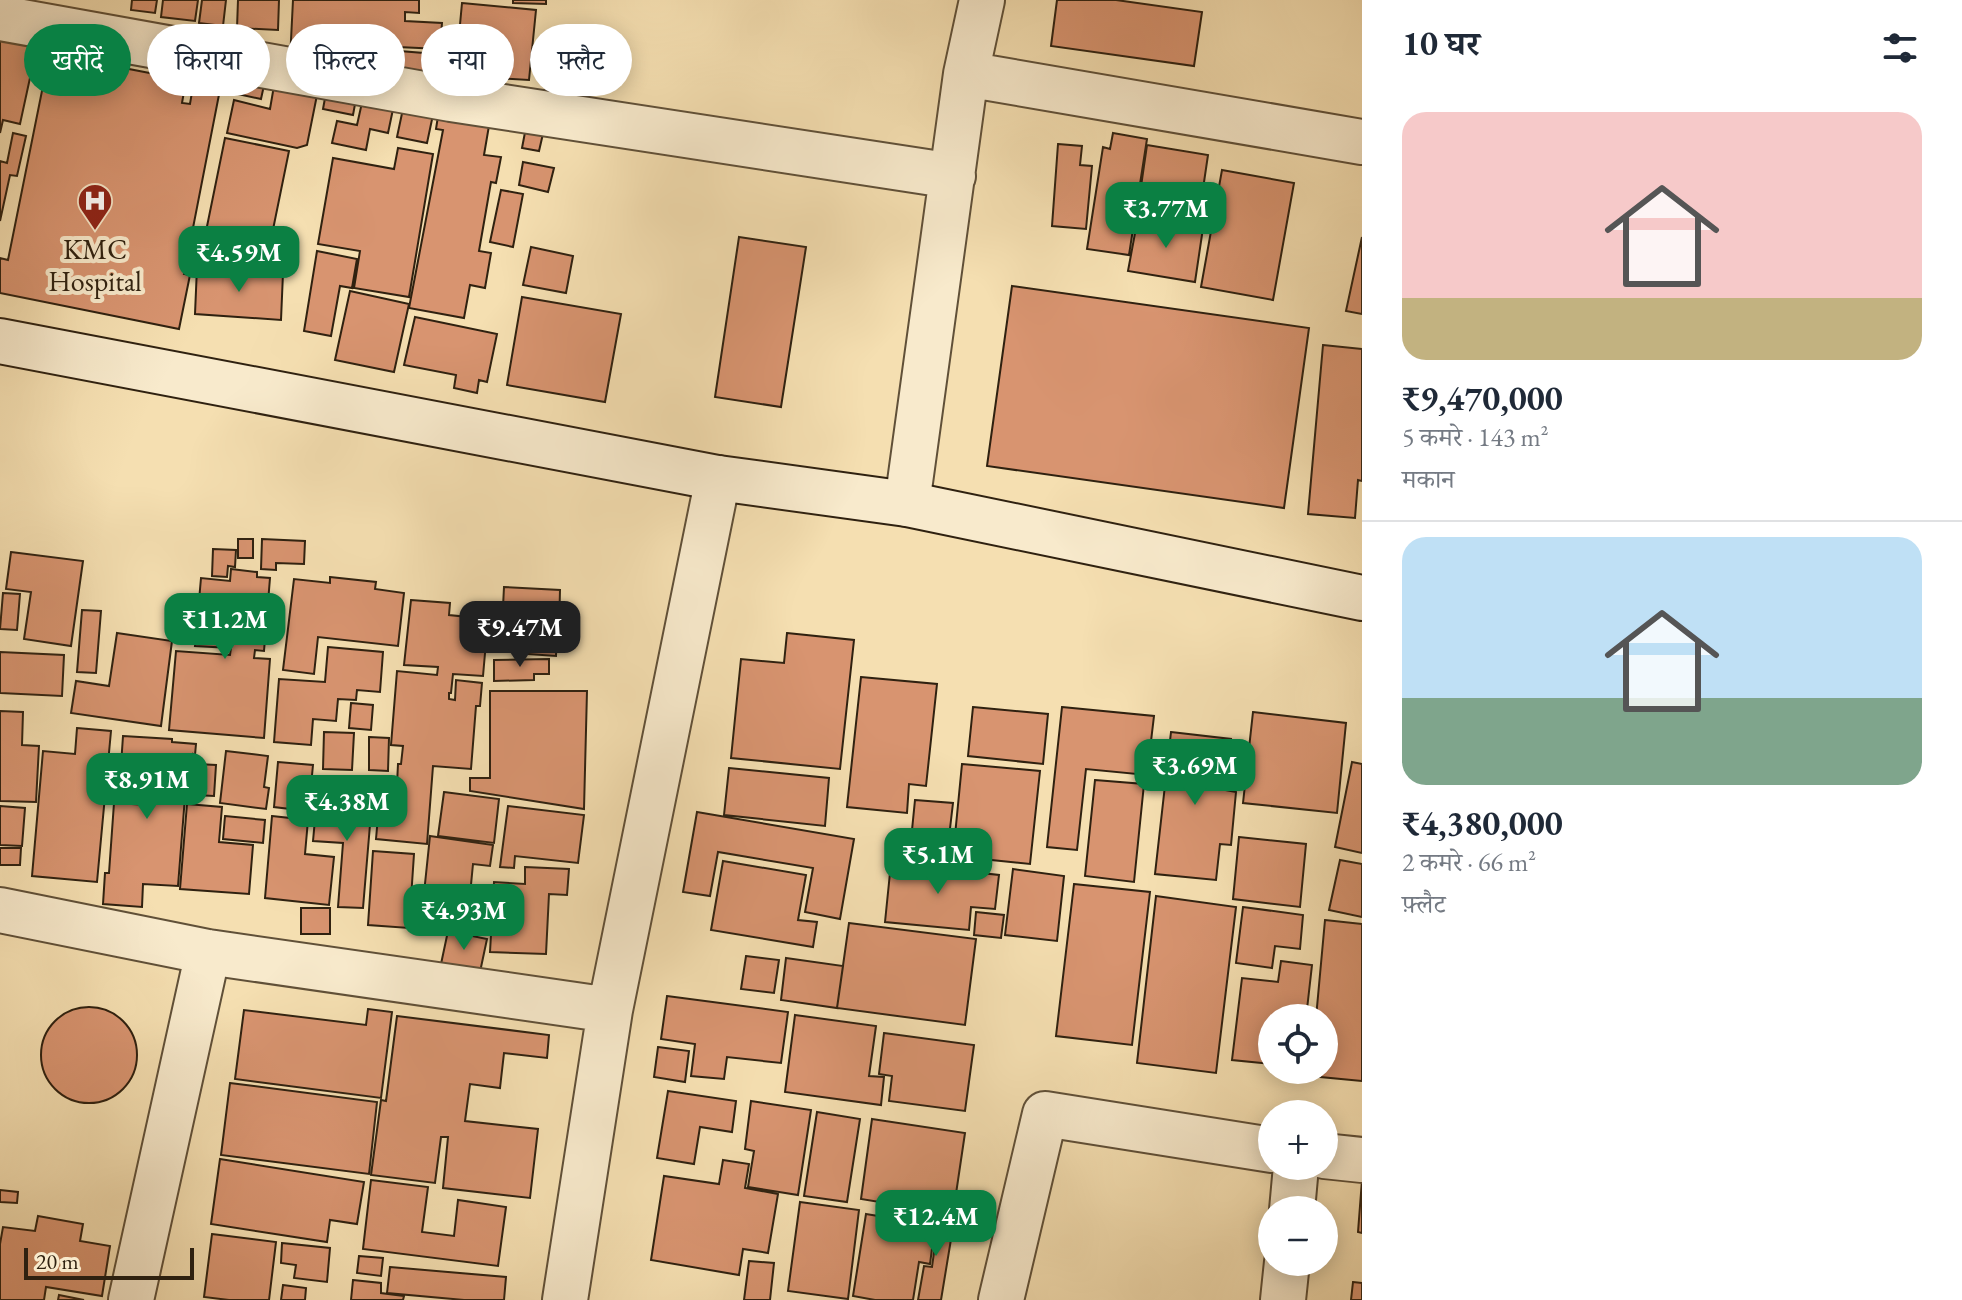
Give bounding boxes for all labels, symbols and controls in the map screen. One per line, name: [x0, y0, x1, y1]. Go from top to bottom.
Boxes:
text: 10 घर: [1402, 21, 1480, 65]
chip: खरीदें: [24, 24, 131, 96]
chip: किराया: [147, 24, 270, 96]
chip: फ़िल्टर: [286, 24, 405, 96]
chip: नया: [421, 24, 514, 96]
chip: फ़्लैट: [530, 24, 632, 96]
icon: filters: [1878, 26, 1922, 70]
icon: home: [1590, 164, 1734, 308]
hospital icon: KMC Hospital: [76, 182, 114, 232]
pin: ₹3.77M: [1101, 182, 1231, 250]
text: ₹3.77M: [1123, 191, 1209, 225]
pin: ₹4.59M: [174, 226, 304, 294]
place label: KMC Hospital: [48, 231, 142, 299]
text: ₹4.59M: [196, 235, 282, 269]
text: ₹9,470,000: [1402, 376, 1563, 420]
text: 5 कमरे · 143 m²: [1402, 420, 1549, 454]
text: मकान: [1402, 462, 1455, 496]
icon: home: [1590, 589, 1734, 733]
pin: ₹11.2M: [160, 593, 290, 661]
pin: ₹9.47M: [455, 601, 585, 669]
text: ₹11.2M: [182, 602, 268, 636]
text: ₹9.47M: [477, 610, 563, 644]
pin: ₹3.69M: [1130, 739, 1260, 807]
text: ₹3.69M: [1152, 748, 1238, 782]
pin: ₹8.91M: [82, 753, 212, 821]
text: ₹8.91M: [104, 762, 190, 796]
pin: ₹4.38M: [282, 775, 412, 843]
text: ₹4.38M: [304, 784, 390, 818]
text: ₹4,380,000: [1402, 801, 1563, 845]
pin: ₹5.1M: [882, 828, 994, 896]
text: ₹5.1M: [902, 837, 974, 871]
text: 2 कमरे · 66 m²: [1402, 845, 1536, 879]
pin: ₹4.93M: [399, 884, 529, 952]
text: फ़्लैट: [1402, 887, 1445, 921]
text: ₹4.93M: [421, 893, 507, 927]
map controls: [1258, 1004, 1338, 1276]
button: locate: [1258, 1004, 1338, 1084]
button: +: [1258, 1100, 1338, 1180]
pin: ₹12.4M: [871, 1190, 1001, 1258]
button: −: [1258, 1196, 1338, 1276]
text: ₹12.4M: [893, 1199, 979, 1233]
scale bar: [24, 1244, 194, 1280]
text: 20 m: [36, 1247, 79, 1276]

